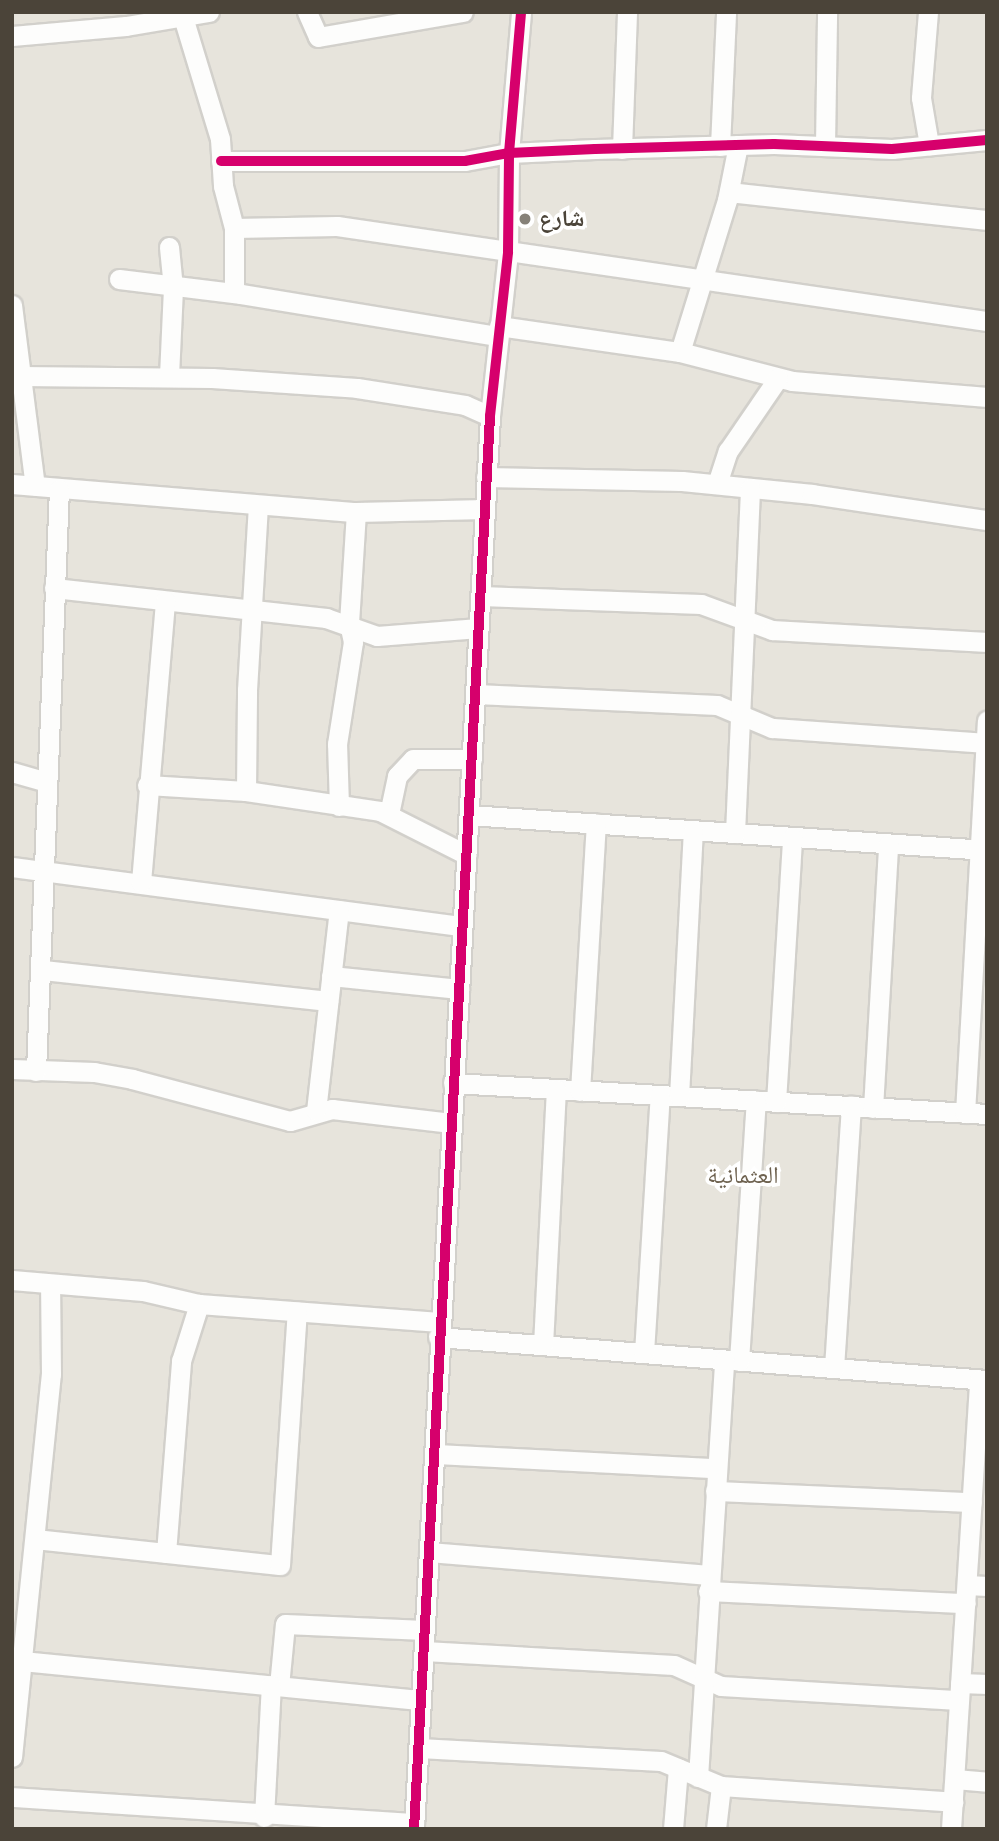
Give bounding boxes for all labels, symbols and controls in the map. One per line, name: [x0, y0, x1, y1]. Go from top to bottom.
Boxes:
place label: شارع: [539, 205, 584, 233]
marker: شارع: [517, 211, 533, 227]
district label: العثمانية: [707, 1162, 779, 1190]

